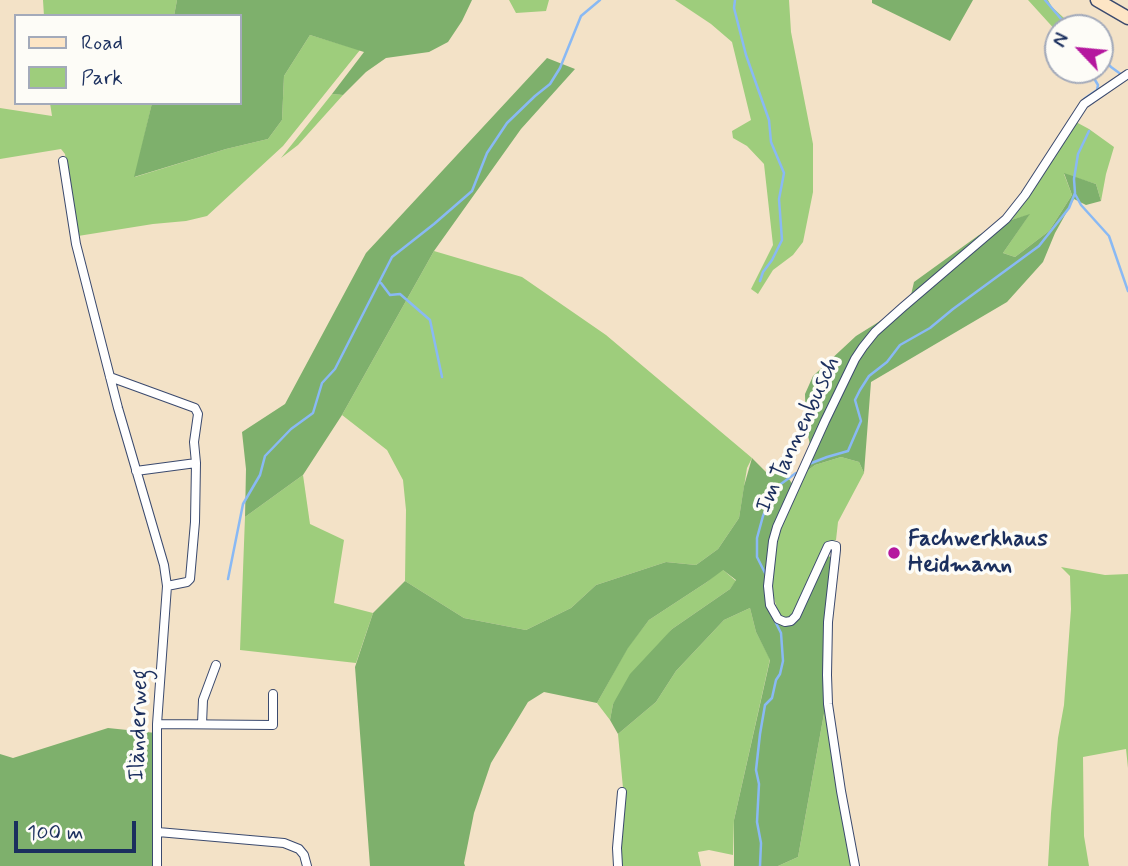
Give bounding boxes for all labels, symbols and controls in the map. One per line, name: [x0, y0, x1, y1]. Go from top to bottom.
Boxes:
legend: [14, 14, 242, 105]
north arrow: [1044, 14, 1114, 84]
text: Road: [81, 29, 123, 57]
text: N: [1047, 29, 1075, 52]
text: Park: [81, 64, 123, 92]
street label: Im Tannenbusch: [751, 353, 847, 517]
place label: Fachwerkhaus Heidmann: [908, 526, 1048, 580]
marker: Fachwerkhaus Heidmann: [886, 545, 902, 561]
street label: Iländerweg: [124, 669, 156, 781]
scale bar: [18, 806, 140, 850]
text: 100 m: [27, 819, 83, 847]

